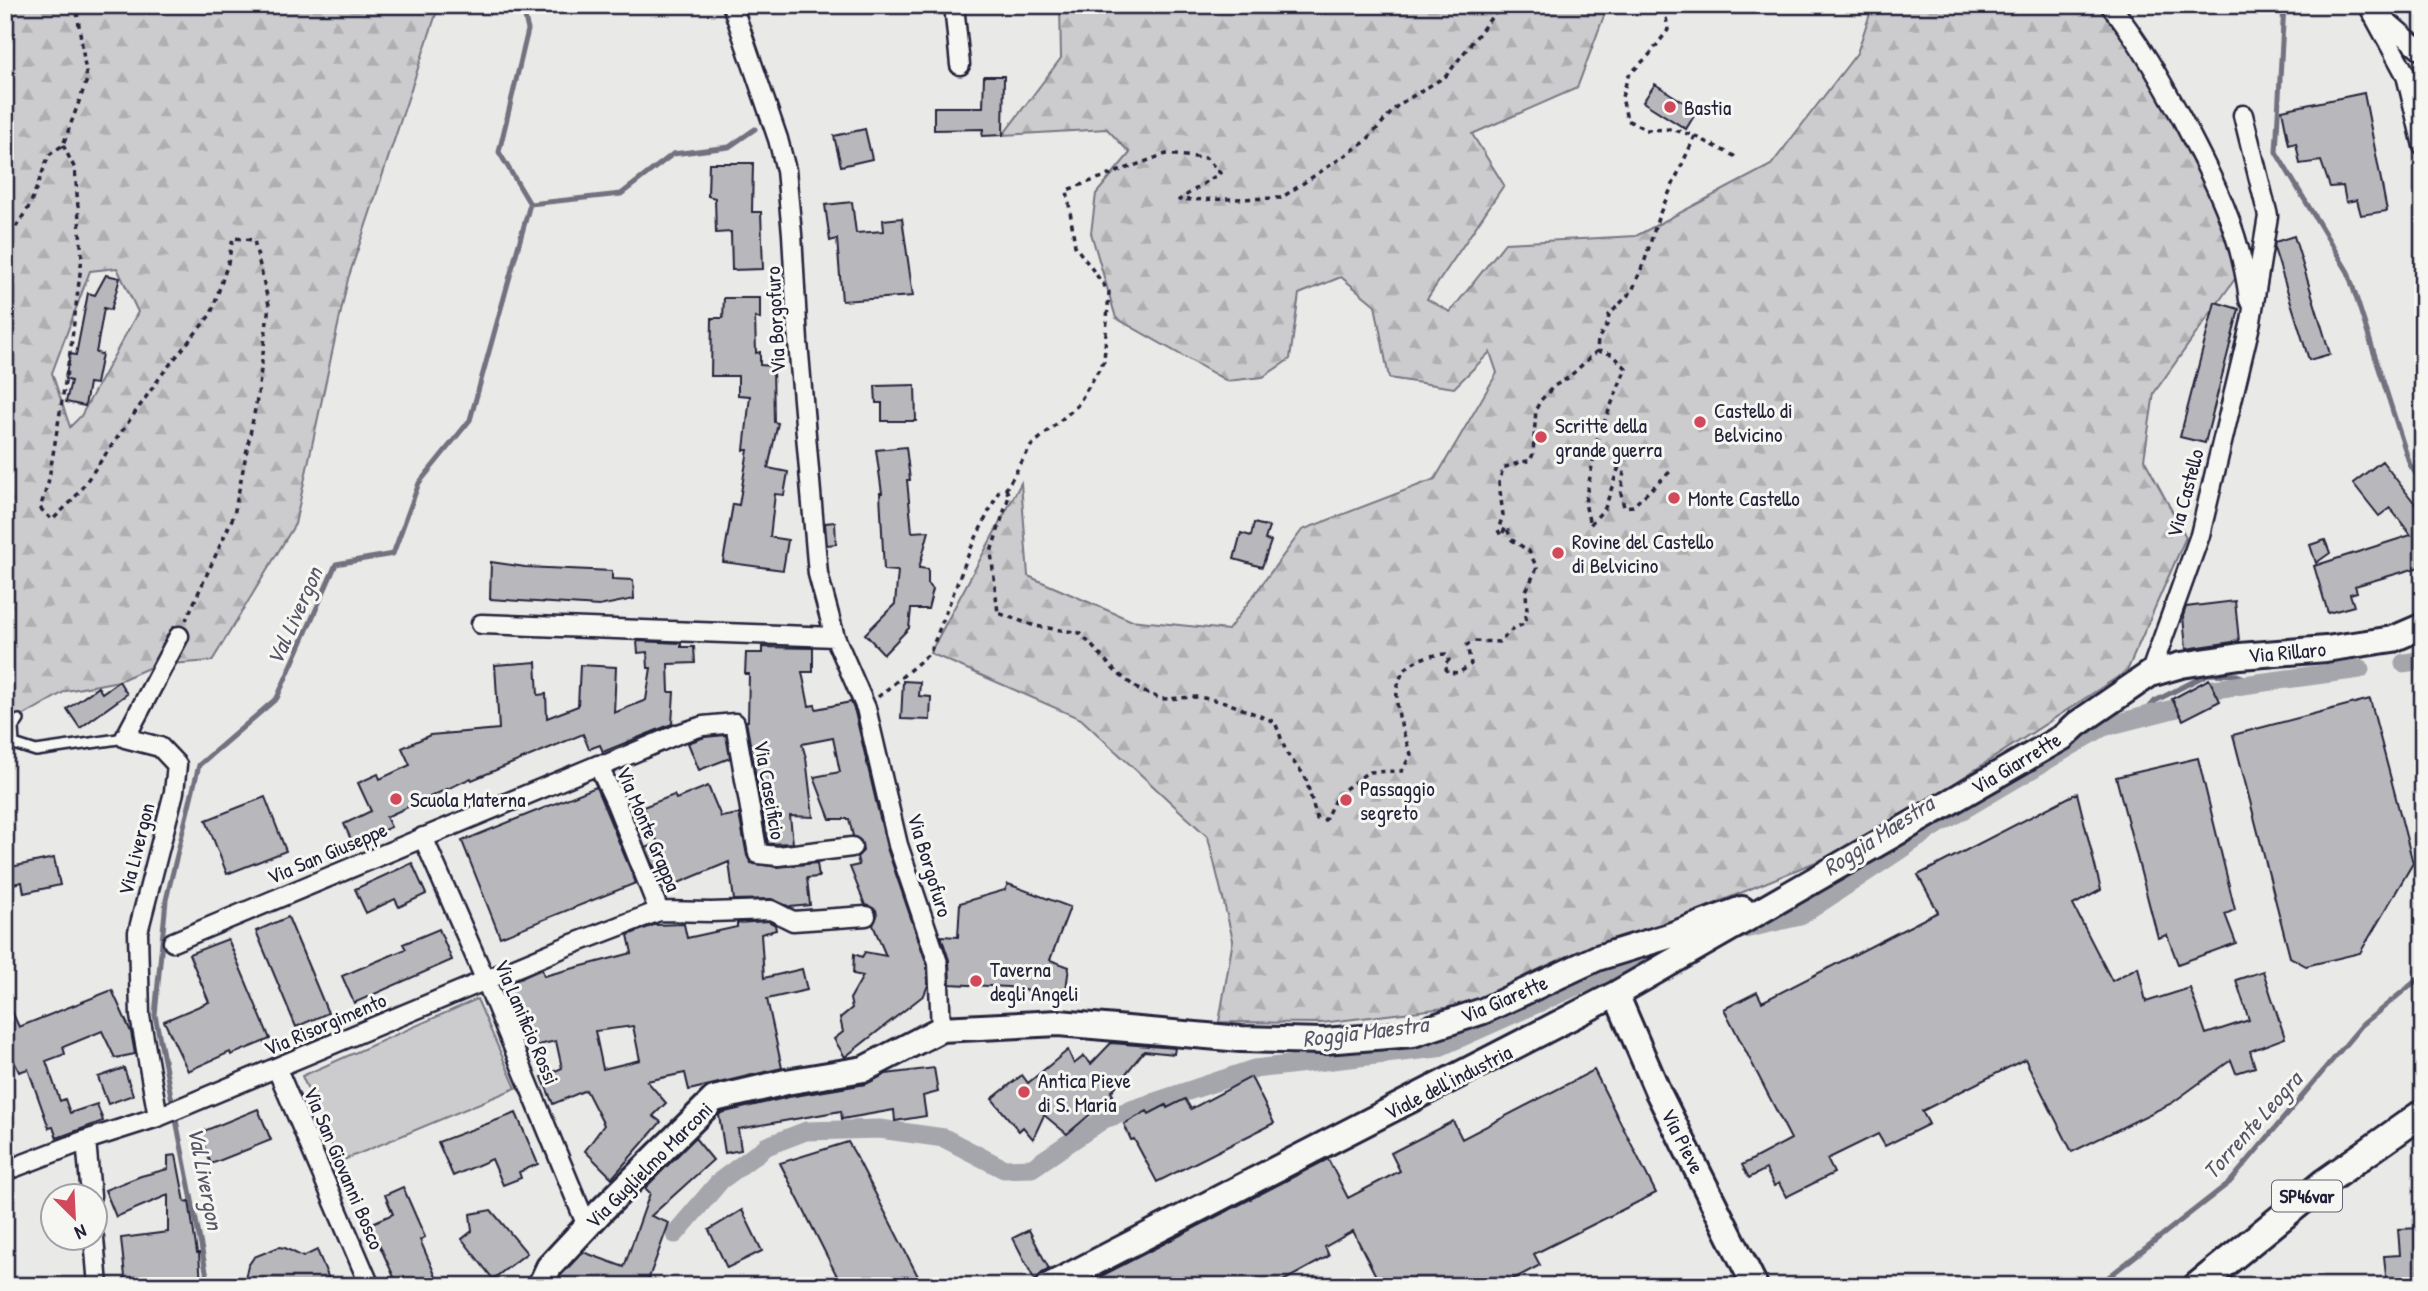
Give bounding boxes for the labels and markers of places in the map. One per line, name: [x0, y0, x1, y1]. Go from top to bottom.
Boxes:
place label: Bastia: [1684, 93, 1731, 122]
marker: Bastia: [1662, 99, 1678, 115]
place label: Castello di Belvicino: [1714, 396, 1793, 449]
place label: Scritte della grande guerra: [1555, 411, 1662, 464]
marker: Castello di Belvicino: [1692, 414, 1708, 430]
marker: Scritte della grande guerra: [1533, 429, 1549, 445]
place label: Monte Castello: [1688, 484, 1800, 513]
marker: Monte Castello: [1666, 490, 1682, 506]
place label: Rovine del Castello di Belvicino: [1572, 527, 1714, 580]
marker: Rovine del Castello di Belvicino: [1550, 545, 1566, 561]
place label: Passaggio segreto: [1360, 774, 1435, 827]
place label: Scuola Materna: [410, 785, 525, 814]
marker: Scuola Materna: [388, 791, 404, 807]
marker: Passaggio segreto: [1338, 792, 1354, 808]
place label: Taverna degli Angeli: [990, 955, 1079, 1008]
marker: Taverna degli Angeli: [968, 973, 984, 989]
place label: Antica Pieve di S. Maria: [1038, 1066, 1131, 1119]
marker: Antica Pieve di S. Maria: [1016, 1084, 1032, 1100]

